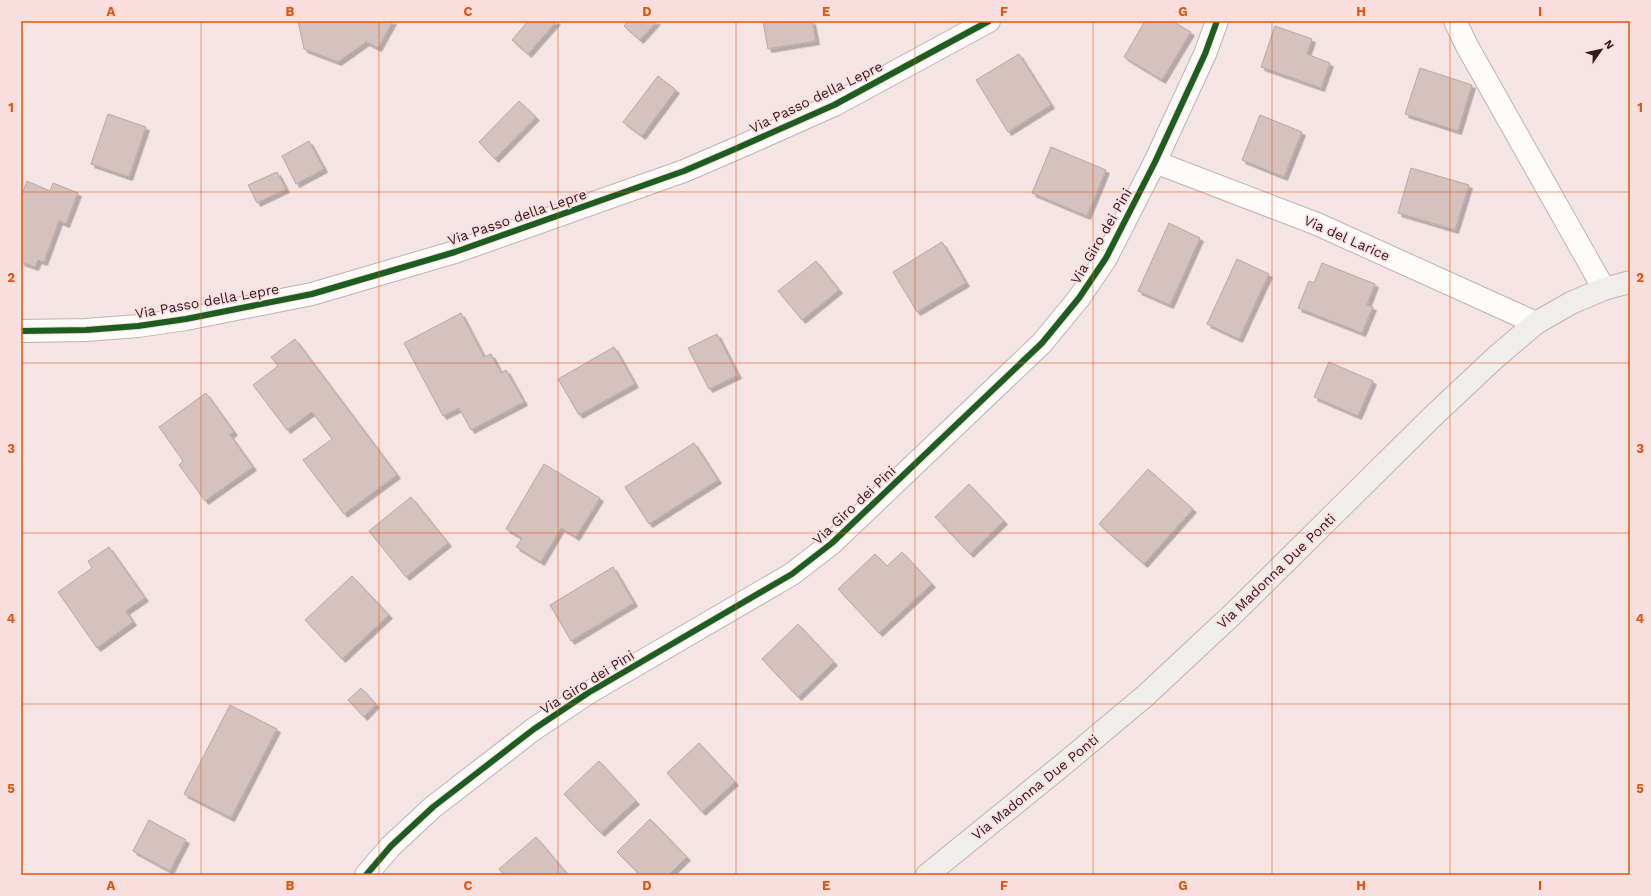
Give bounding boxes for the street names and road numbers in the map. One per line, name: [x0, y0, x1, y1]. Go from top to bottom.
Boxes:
street label: Via Passo della Lepre: [747, 58, 885, 136]
street label: Via Giro dei Pini: [1067, 185, 1135, 287]
street label: Via Passo della Lepre: [445, 186, 589, 248]
street label: Via del Larice: [1302, 212, 1392, 264]
street label: Via Passo della Lepre: [134, 280, 280, 322]
street label: Via Giro dei Pini: [809, 462, 899, 548]
street label: Via Madonna Due Ponti: [1213, 510, 1339, 632]
street label: Via Giro dei Pini: [537, 647, 637, 717]
street label: Via Madonna Due Ponti: [968, 731, 1102, 843]

